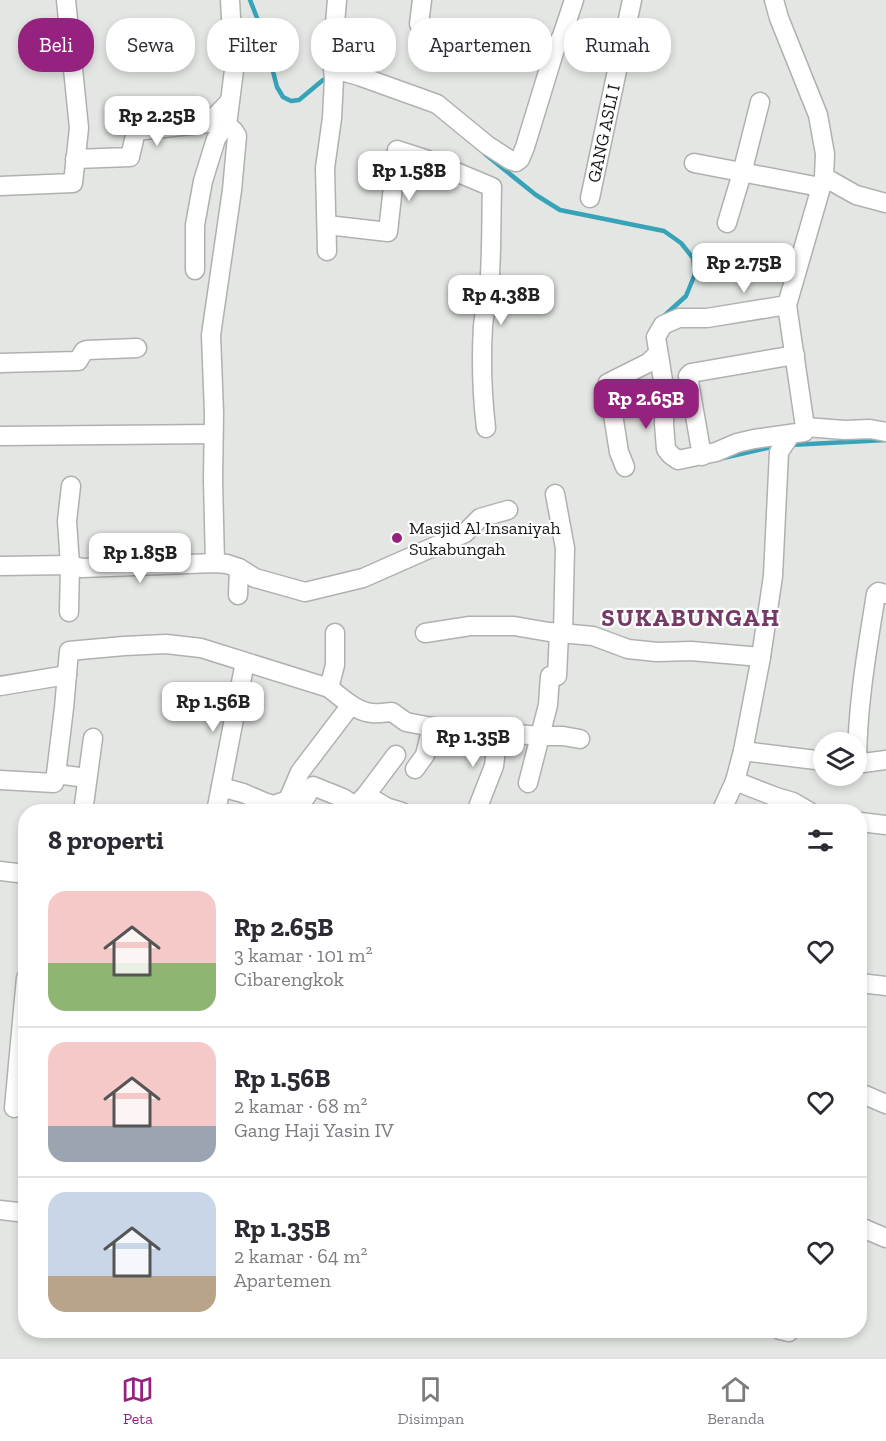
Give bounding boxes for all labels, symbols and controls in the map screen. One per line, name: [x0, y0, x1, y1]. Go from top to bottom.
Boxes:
chip: Beli: [18, 18, 94, 72]
chip: Sewa: [106, 18, 195, 72]
chip: Filter: [207, 18, 299, 72]
chip: Baru: [311, 18, 396, 72]
chip: Apartemen: [408, 18, 552, 72]
chip: Rumah: [564, 18, 671, 72]
street label: GANG ASLI I: [583, 82, 625, 185]
pin: Rp 2.25B: [95, 96, 219, 147]
text: Rp 2.25B: [119, 103, 195, 127]
pin: Rp 1.58B: [347, 151, 471, 202]
text: Rp 1.58B: [372, 158, 446, 182]
pin: Rp 2.75B: [682, 243, 806, 294]
text: Rp 2.75B: [706, 250, 782, 274]
pin: Rp 4.38B: [439, 275, 563, 326]
text: Rp 4.38B: [462, 282, 540, 306]
pin: Rp 2.65B: [584, 379, 708, 430]
text: Rp 2.65B: [608, 386, 684, 410]
place label: Masjid Al Insaniyah Sukabungah: [409, 517, 561, 560]
marker: Masjid Al Insaniyah Sukabungah: [390, 531, 404, 545]
pin: Rp 1.85B: [78, 533, 202, 584]
text: Rp 1.85B: [103, 540, 177, 564]
district label: SUKABUNGAH: [601, 603, 781, 632]
pin: Rp 1.56B: [151, 682, 275, 733]
text: Rp 1.56B: [176, 689, 250, 713]
pin: Rp 1.35B: [411, 717, 535, 768]
text: Rp 1.35B: [436, 724, 510, 748]
map controls: [813, 732, 867, 786]
button: layers: [813, 732, 867, 786]
text: 8 properti: [48, 824, 164, 856]
icon: filters: [804, 824, 837, 857]
text: Rp 2.65B: [234, 911, 334, 943]
icon: home: [96, 915, 168, 987]
icon: heart: [804, 935, 837, 968]
text: 3 kamar · 101 m²: [234, 943, 373, 967]
text: Cibarengkok: [234, 967, 344, 991]
text: Rp 1.56B: [234, 1062, 330, 1094]
icon: home: [96, 1066, 168, 1138]
icon: heart: [804, 1086, 837, 1119]
text: 2 kamar · 68 m²: [234, 1094, 367, 1118]
text: Gang Haji Yasin IV: [234, 1118, 394, 1142]
text: Rp 1.35B: [234, 1212, 330, 1244]
icon: home: [96, 1216, 168, 1288]
icon: heart: [804, 1236, 837, 1269]
text: 2 kamar · 64 m²: [234, 1244, 368, 1268]
text: Apartemen: [234, 1268, 331, 1292]
tab: Peta: [121, 1373, 154, 1428]
tab: Disimpan: [397, 1373, 464, 1428]
tab: Beranda: [707, 1373, 765, 1428]

